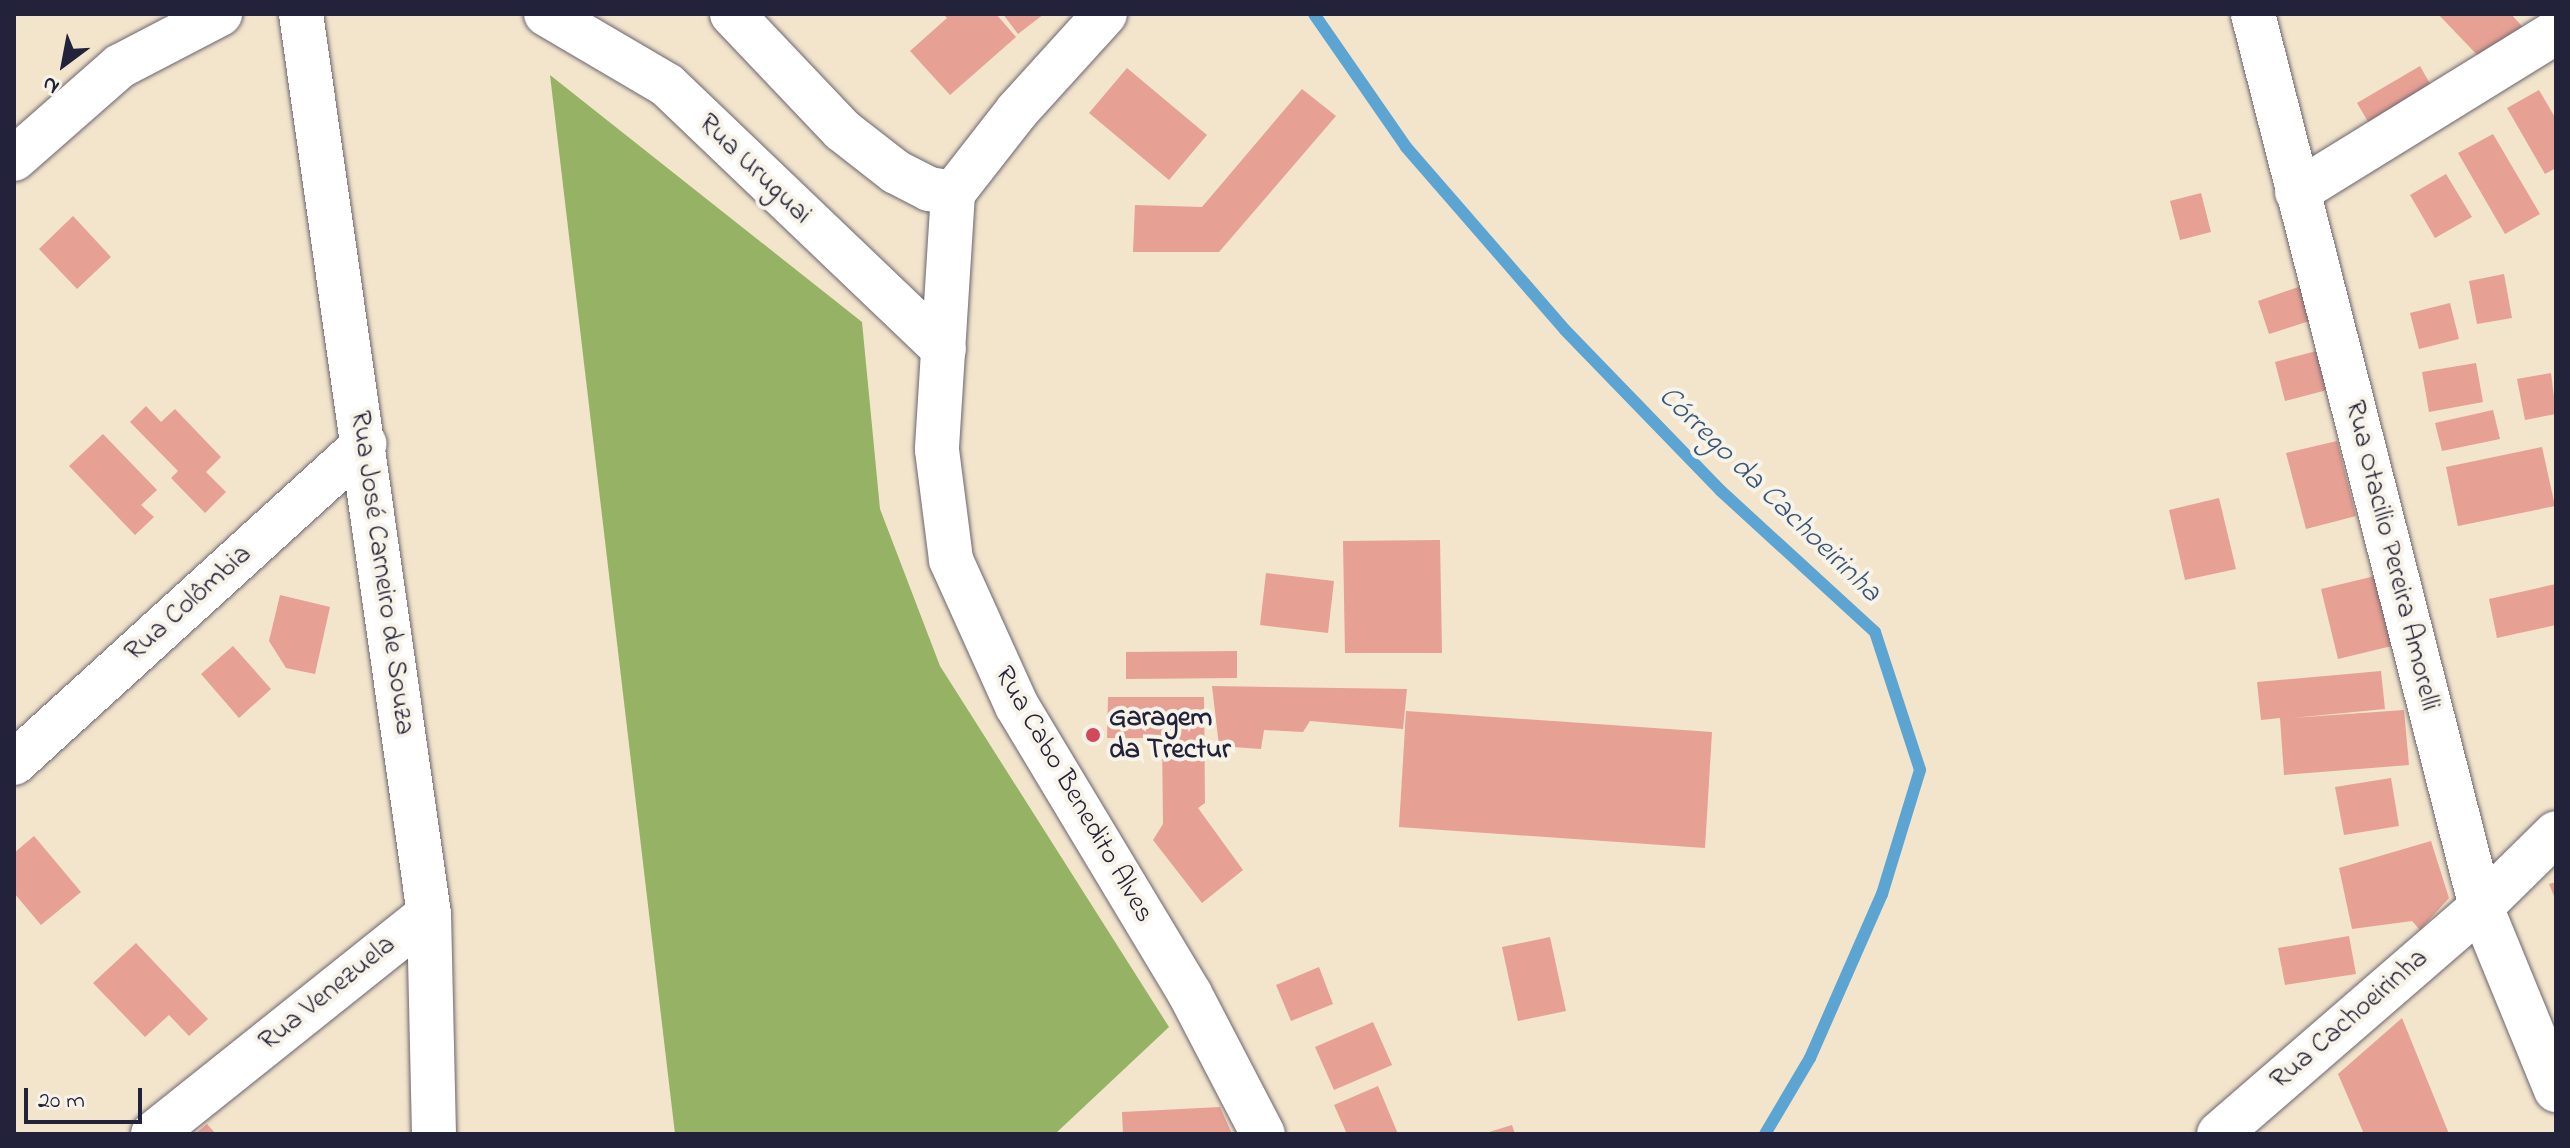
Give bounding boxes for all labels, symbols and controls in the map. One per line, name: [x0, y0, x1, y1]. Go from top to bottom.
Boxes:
north arrow: [24, 24, 104, 104]
text: N: [37, 67, 66, 102]
street label: Rua Uruguai: [690, 108, 818, 232]
water label: Córrego da Cachoeirinha: [1650, 379, 1888, 611]
street label: Rua Otacilio Pereira Amorelli: [2336, 397, 2446, 715]
street label: Rua José Carneiro de Souza: [342, 409, 420, 737]
street label: Rua Colômbia: [119, 538, 259, 670]
street label: Rua Cabo Benedito Alves: [986, 661, 1160, 929]
place label: Garagem da Trectur: [1109, 702, 1231, 768]
marker: Garagem da Trectur: [1084, 726, 1102, 744]
street label: Rua Venezuela: [253, 929, 403, 1059]
street label: Rua Cachoeirinha: [2264, 942, 2436, 1098]
scale bar: [28, 1072, 146, 1122]
text: 20 m: [38, 1084, 85, 1119]

